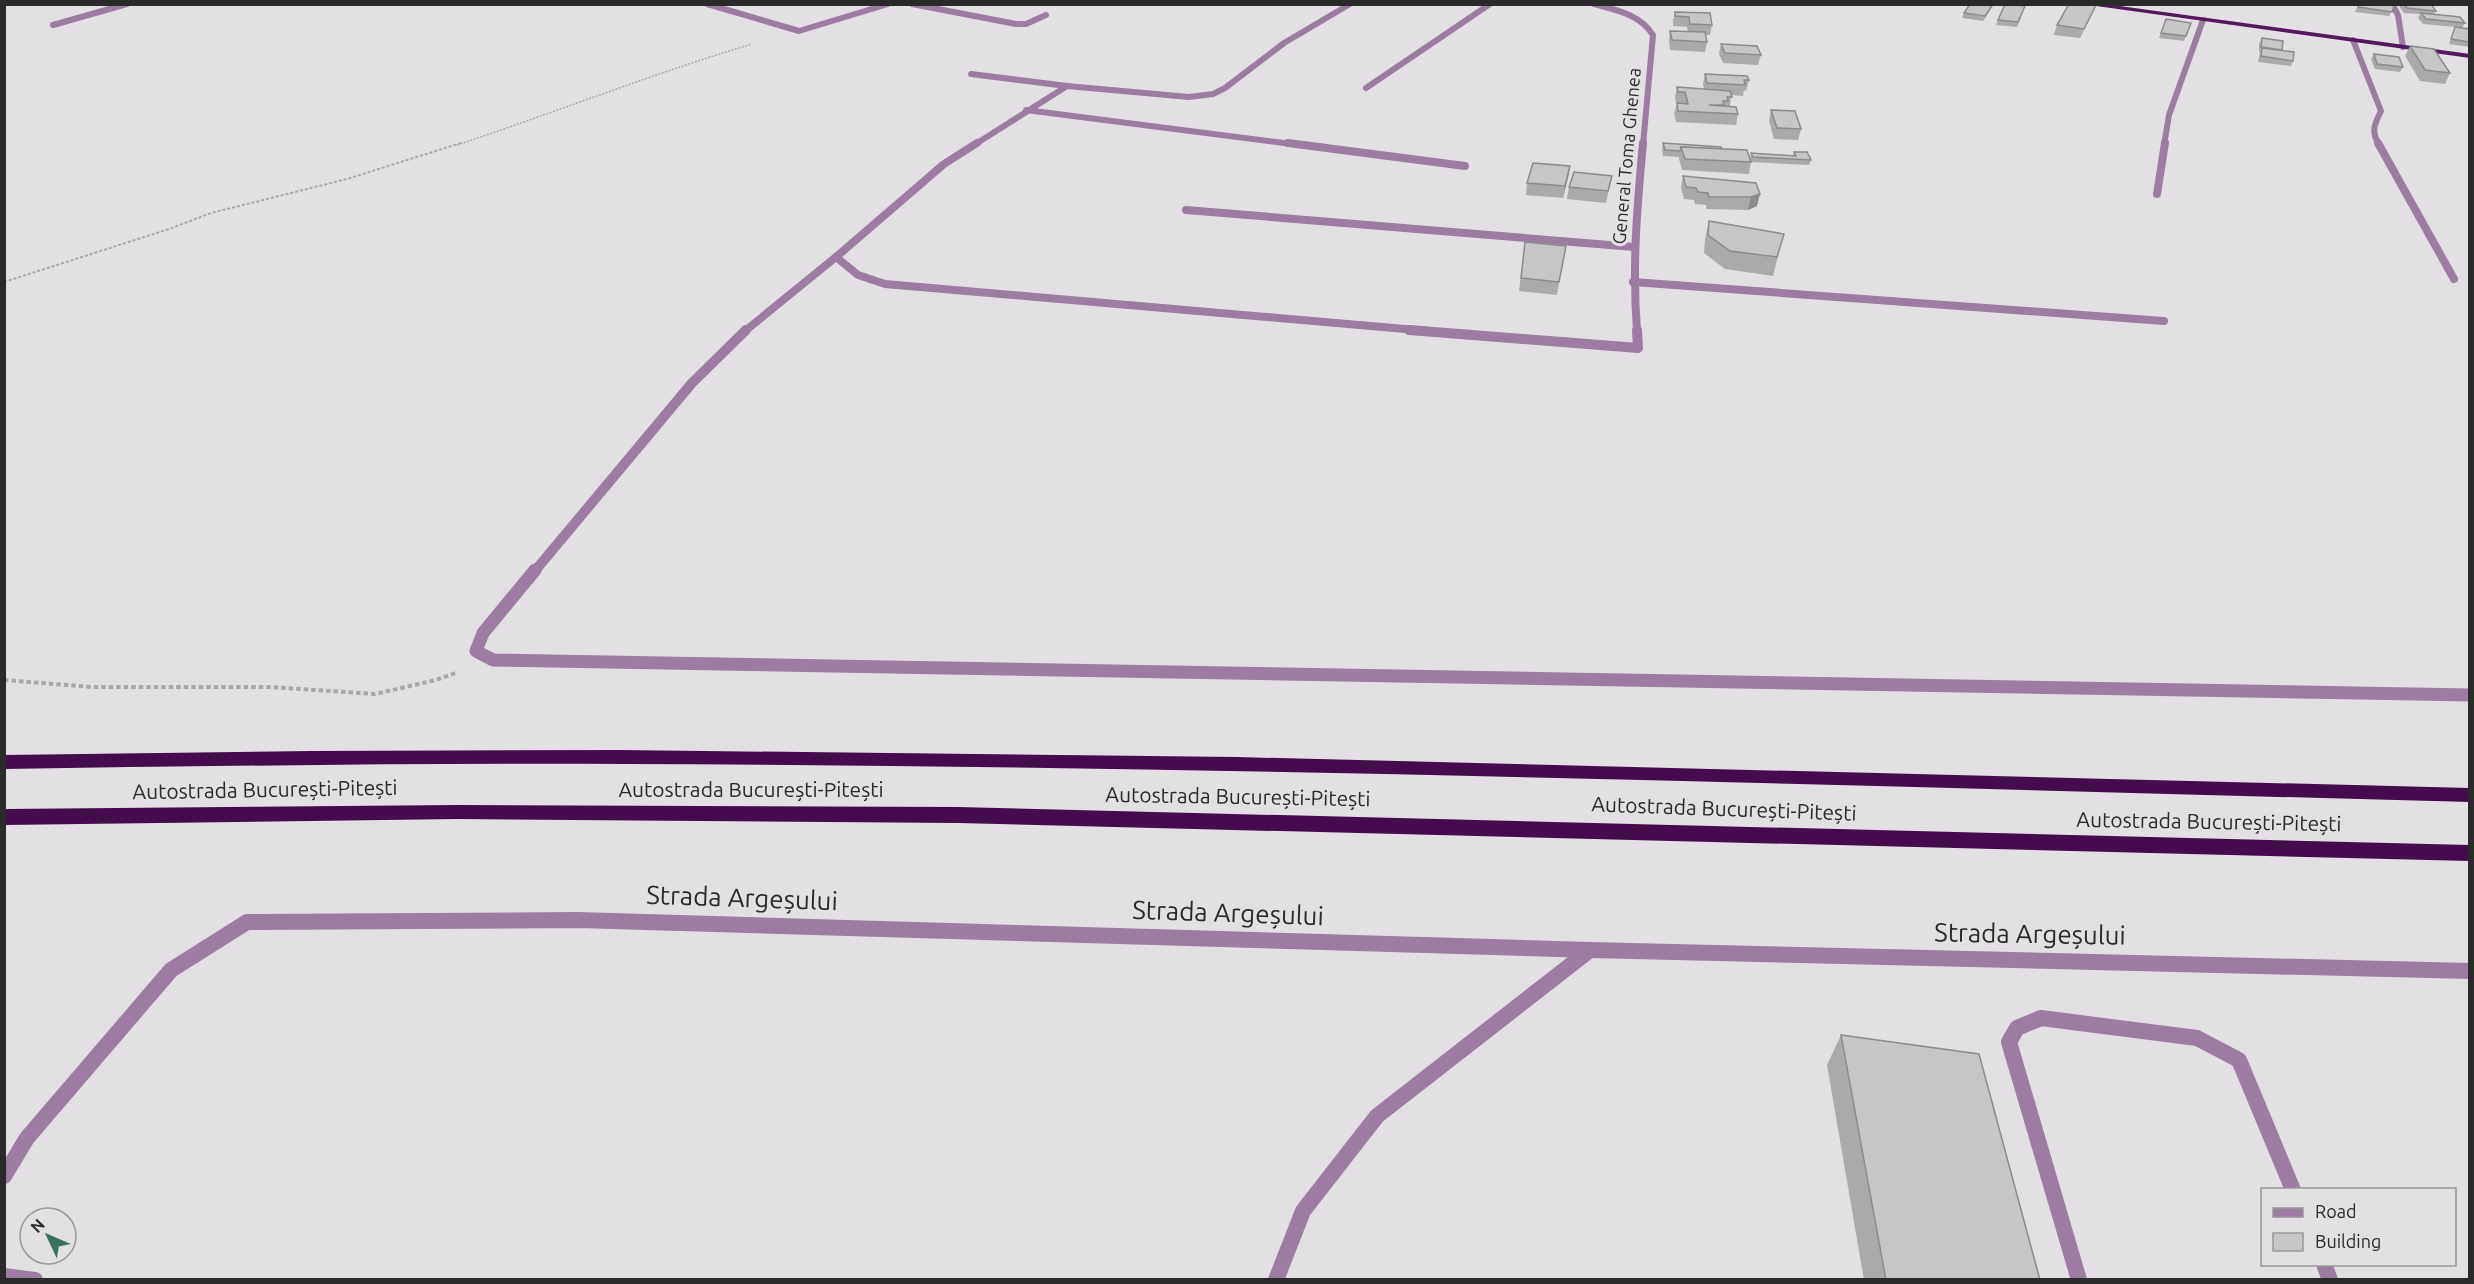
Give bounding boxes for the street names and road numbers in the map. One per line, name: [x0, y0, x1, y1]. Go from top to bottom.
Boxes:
street label: General Toma Ghenea: [1608, 67, 1644, 245]
street label: Autostrada București-Pitești: [132, 775, 398, 803]
street label: Autostrada București-Pitești: [618, 777, 884, 801]
street label: Autostrada București-Pitești: [1105, 782, 1371, 810]
street label: Autostrada București-Pitești: [1591, 791, 1857, 825]
street label: Autostrada București-Pitești: [2076, 807, 2342, 835]
street label: Strada Argeșului: [646, 880, 838, 915]
street label: Strada Argeșului: [1132, 895, 1324, 930]
street label: Strada Argeșului: [1934, 917, 2126, 950]

